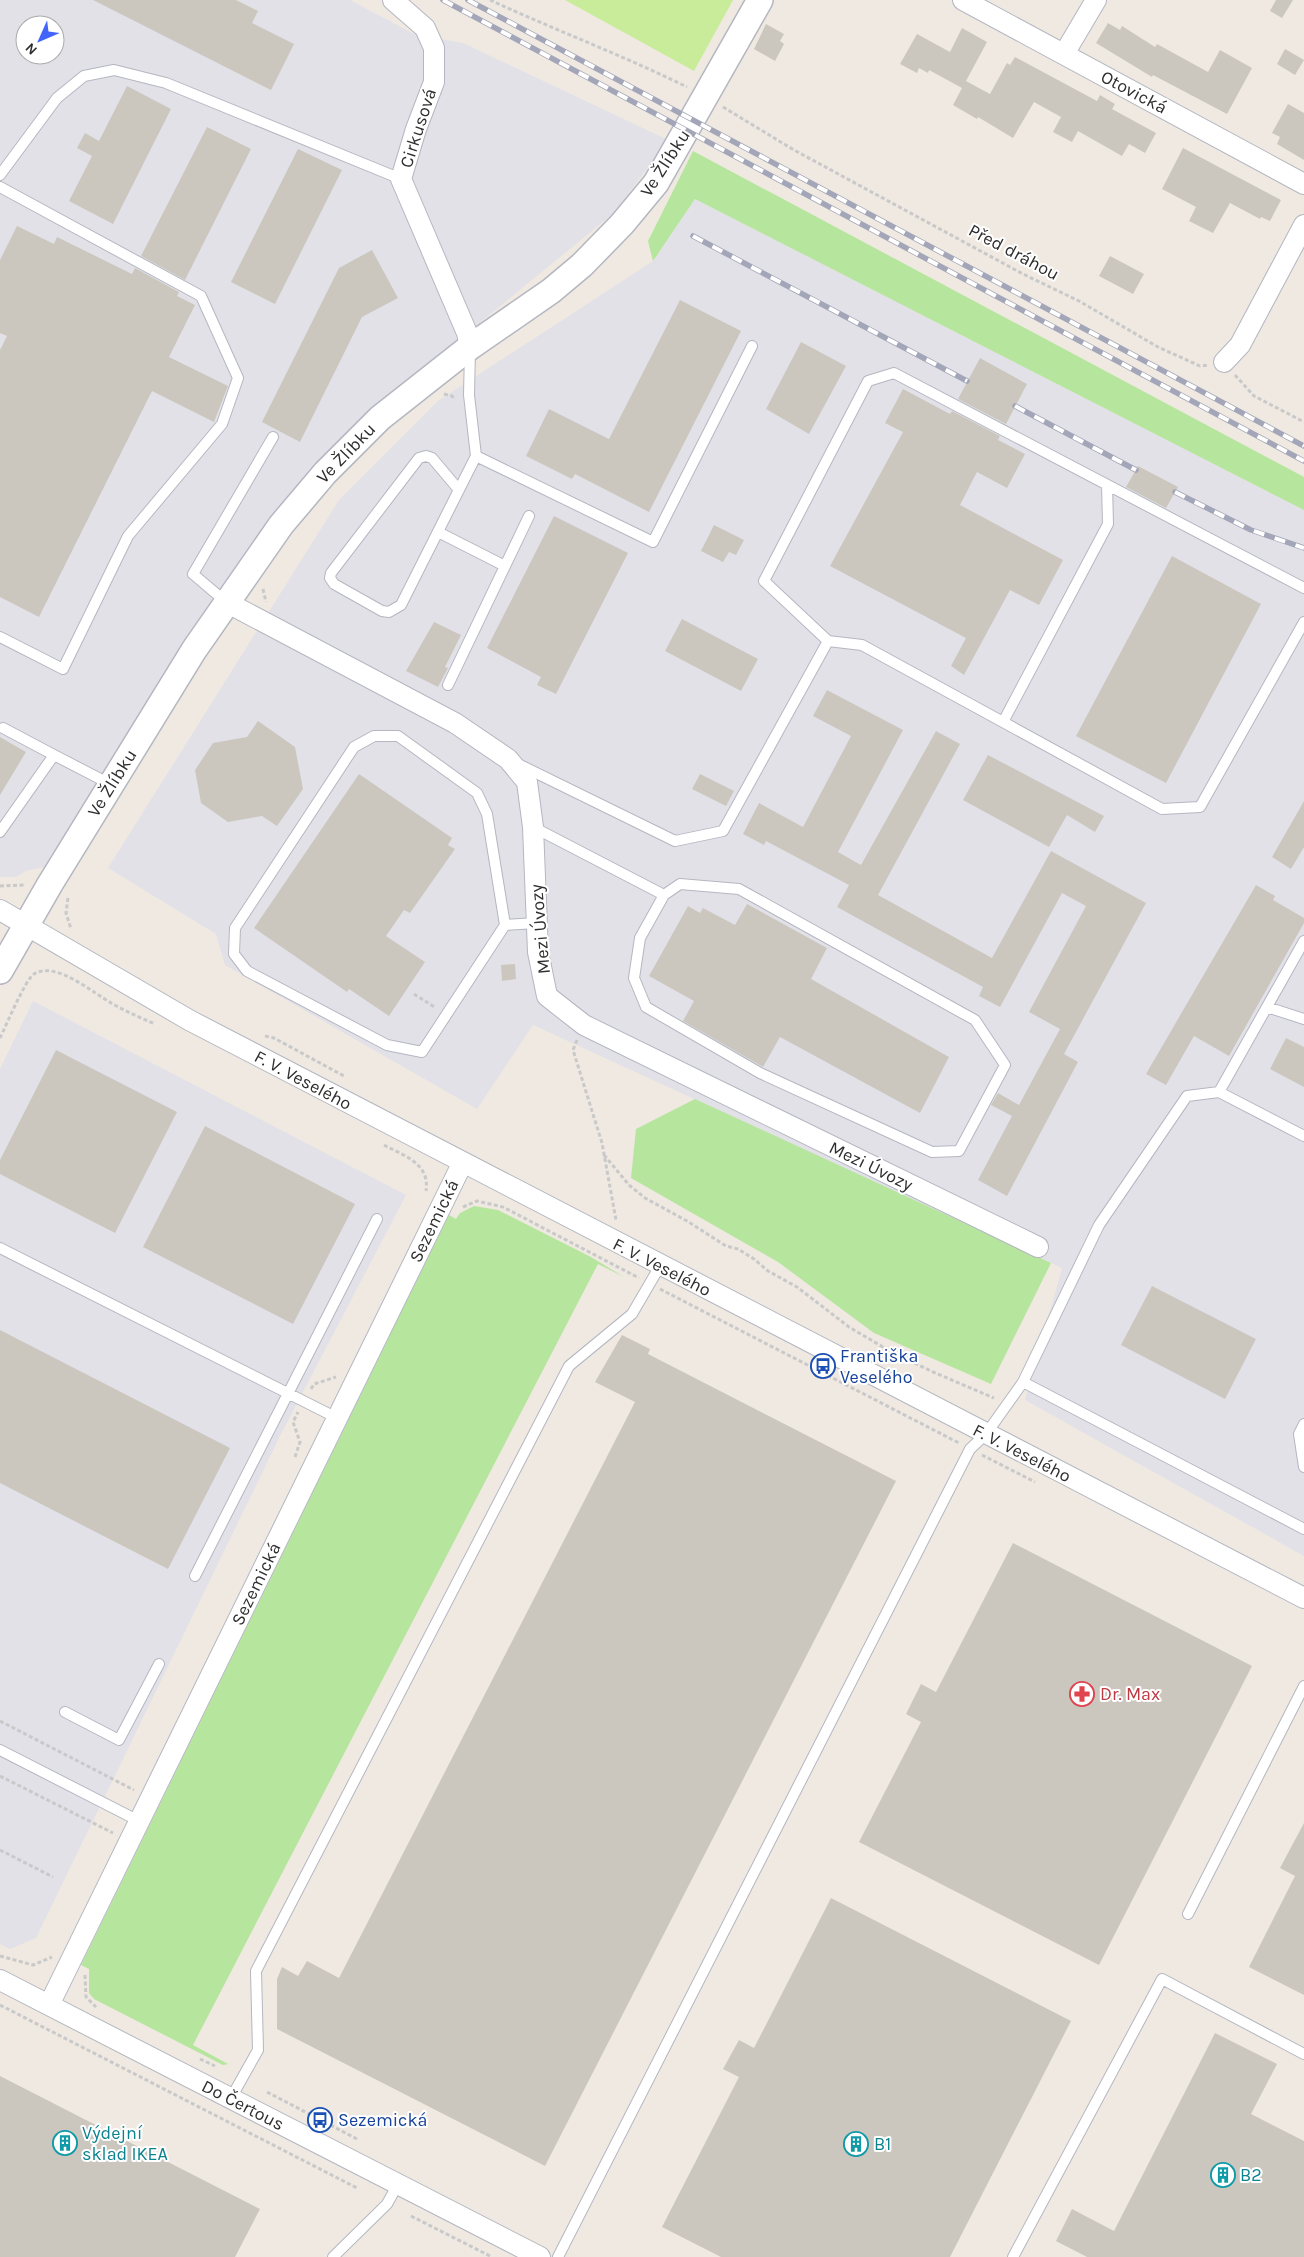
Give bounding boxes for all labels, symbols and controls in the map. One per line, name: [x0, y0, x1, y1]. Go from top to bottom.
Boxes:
north arrow: [15, 15, 65, 65]
text: N: [22, 39, 41, 58]
street label: Otovická: [1097, 65, 1171, 119]
street label: Cirkusová: [395, 86, 441, 170]
street label: Ve Žlíbku: [635, 125, 695, 201]
street label: Před dráhou: [965, 219, 1063, 285]
street label: Ve Žlíbku: [312, 418, 380, 488]
street label: Ve Žlíbku: [83, 745, 141, 821]
street label: Mezi Úvozy: [524, 882, 555, 975]
street label: F. V. Veselého: [251, 1045, 355, 1115]
street label: Mezi Úvozy: [826, 1135, 917, 1196]
street label: Sezemická: [405, 1176, 463, 1266]
street label: F. V. Veselého: [609, 1233, 715, 1301]
place label: Františka Veselého: [840, 1345, 918, 1388]
bus stop icon: Františka Veselého: [810, 1353, 836, 1379]
street label: F. V. Veselého: [969, 1419, 1075, 1487]
street label: Sezemická: [227, 1539, 285, 1629]
pharmacy icon: Dr. Max: [1069, 1681, 1095, 1707]
place label: Dr. Max: [1100, 1683, 1160, 1705]
street label: Do Čertous: [198, 2075, 288, 2135]
bus stop icon: Sezemická: [307, 2107, 333, 2133]
place label: Sezemická: [338, 2109, 427, 2131]
place label: Výdejní sklad IKEA: [82, 2122, 168, 2165]
building icon: Výdejní sklad IKEA: [52, 2130, 78, 2156]
building icon: B1: [843, 2131, 869, 2157]
place label: B1: [874, 2133, 891, 2155]
building icon: B2: [1210, 2162, 1236, 2188]
place label: B2: [1240, 2164, 1262, 2186]

